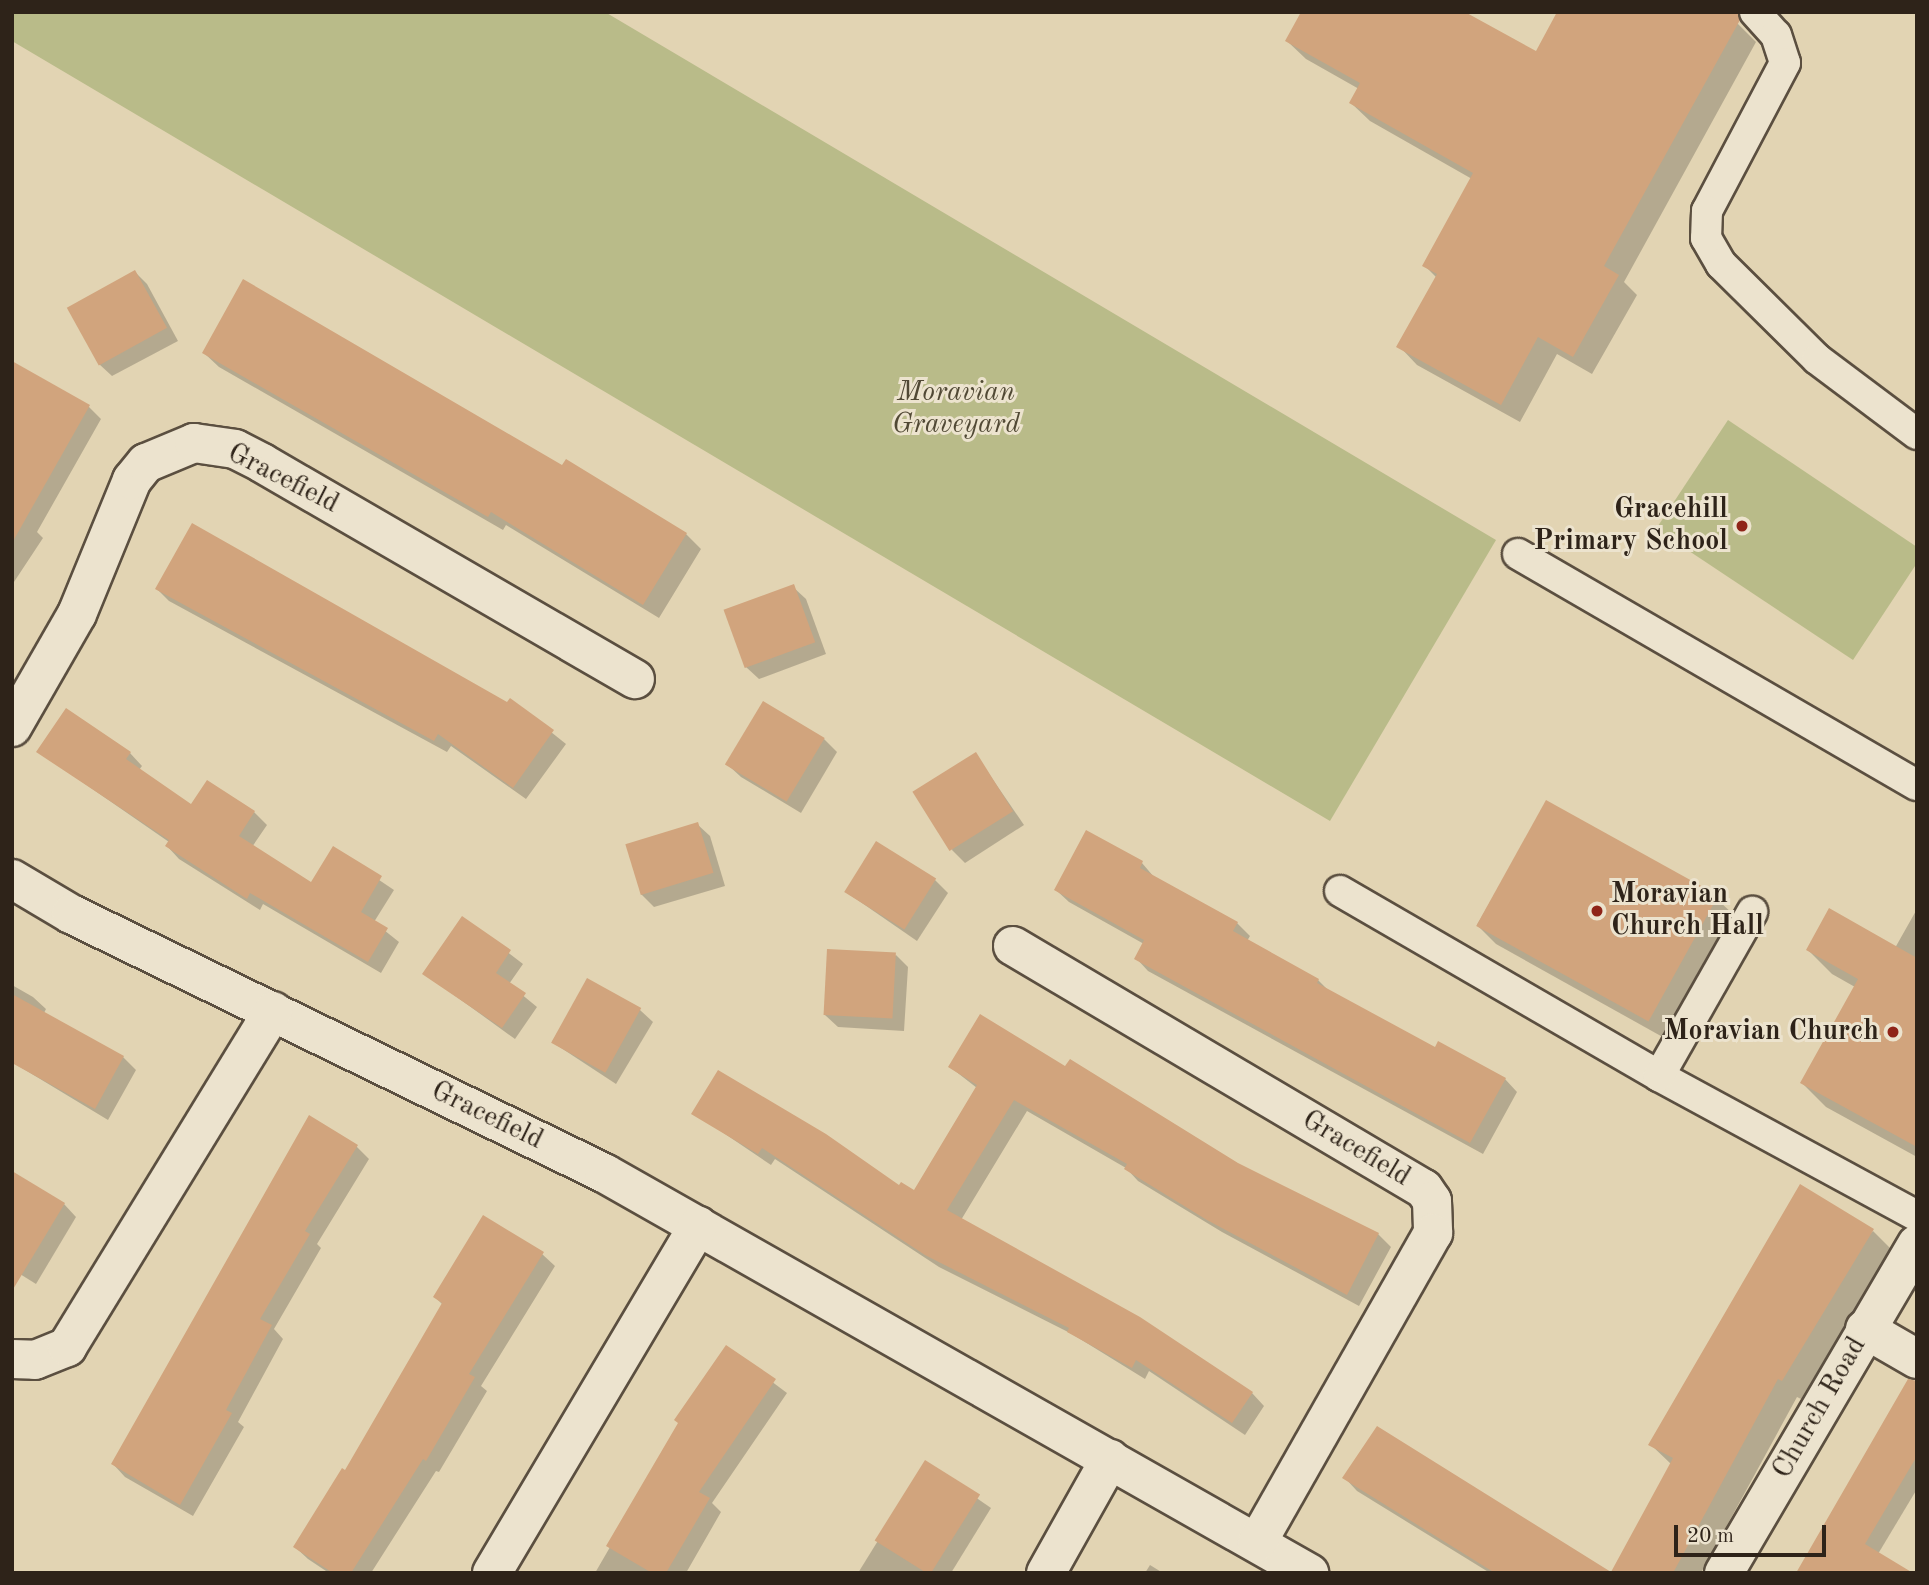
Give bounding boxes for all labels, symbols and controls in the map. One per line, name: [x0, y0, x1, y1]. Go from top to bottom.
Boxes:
park label: Moravian Graveyard: [892, 376, 1020, 442]
street label: Gracefield: [222, 437, 344, 521]
place label: Gracehill Primary School: [1534, 493, 1728, 559]
marker: Gracehill Primary School: [1734, 518, 1750, 534]
place label: Moravian Church Hall: [1611, 878, 1764, 944]
marker: Moravian Church Hall: [1589, 903, 1605, 919]
place label: Moravian Church: [1664, 1015, 1879, 1049]
marker: Moravian Church: [1885, 1024, 1901, 1040]
street label: Gracefield: [426, 1074, 548, 1158]
street label: Gracefield: [1296, 1104, 1416, 1194]
street label: Church Road: [1766, 1331, 1874, 1485]
scale bar: [1677, 1512, 1829, 1556]
text: 20 m: [1687, 1526, 1734, 1547]

